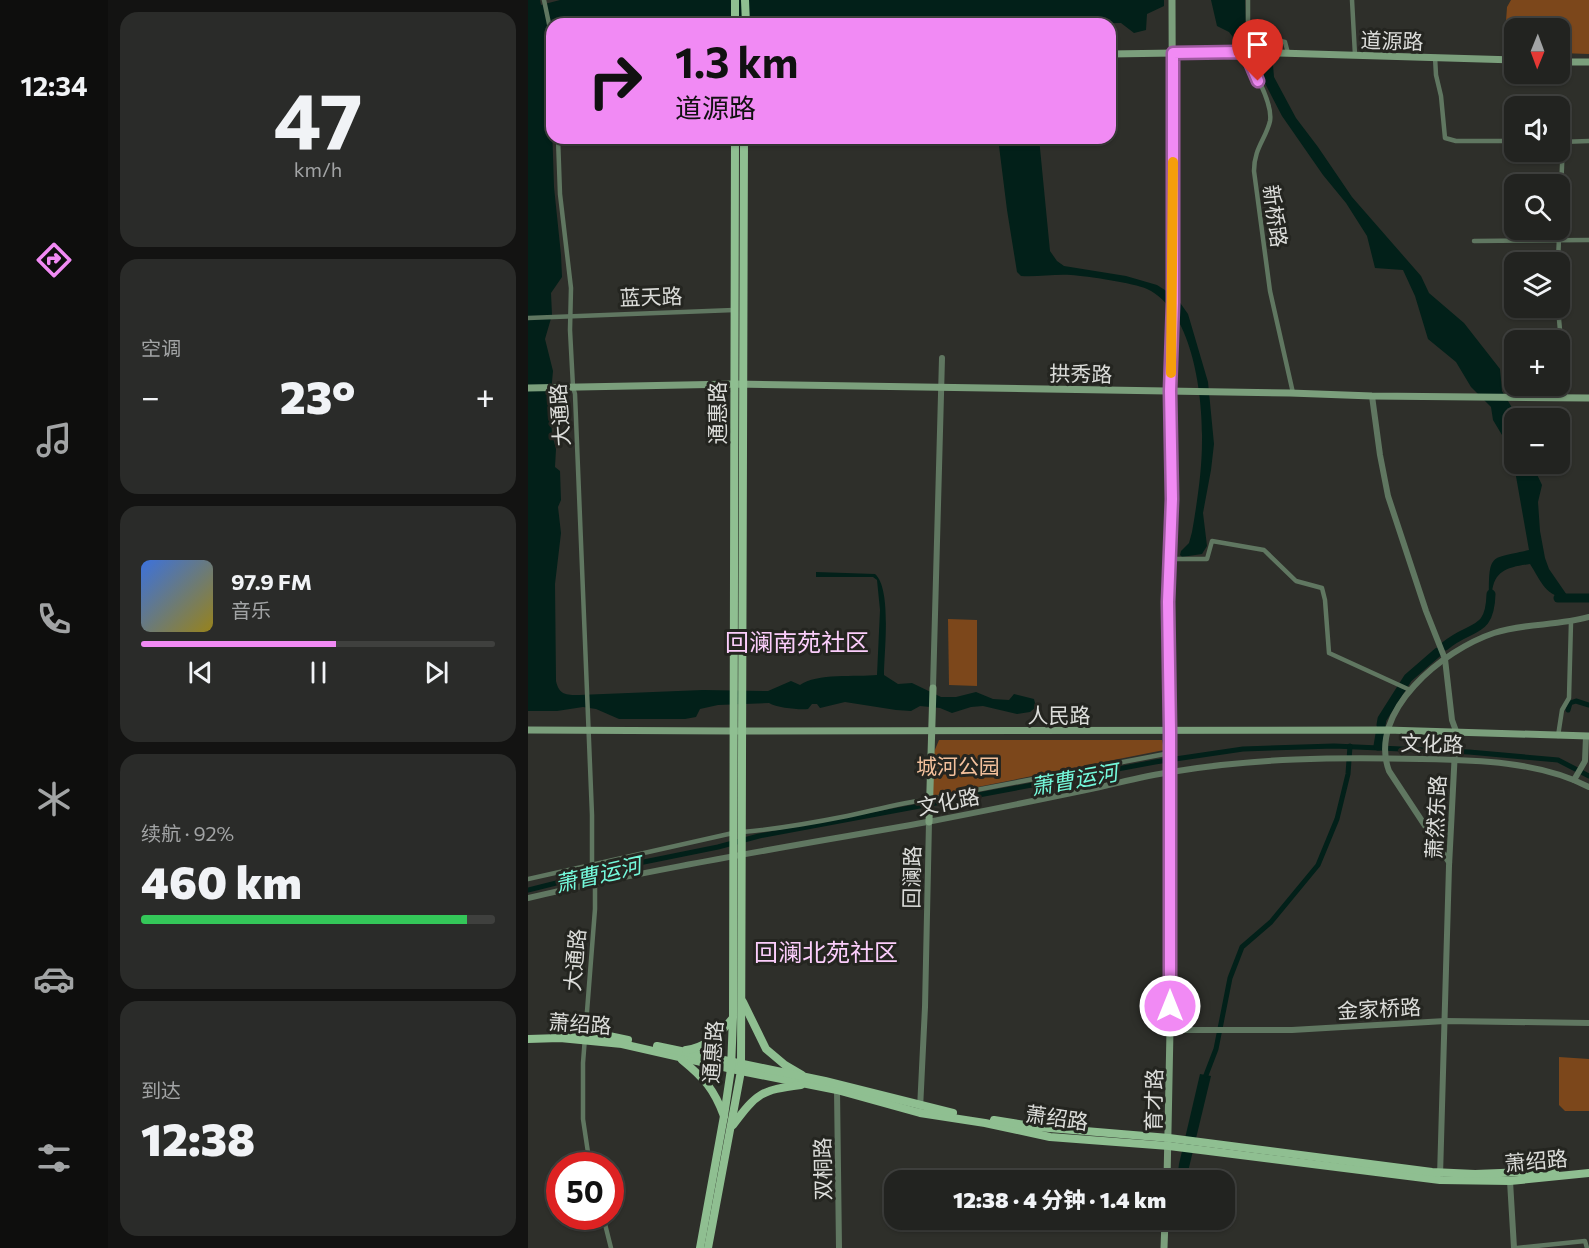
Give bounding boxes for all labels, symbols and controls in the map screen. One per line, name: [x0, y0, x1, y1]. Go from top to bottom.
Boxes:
north arrow: [1504, 18, 1570, 84]
map controls: [1504, 18, 1570, 474]
pin: [1232, 19, 1283, 81]
street label: 道源路: [1360, 26, 1424, 54]
icon: arrive: [1241, 28, 1274, 61]
text: 1.3 km: [675, 35, 798, 87]
icon: right: [576, 42, 654, 120]
text: 12:34: [20, 69, 88, 102]
text: 47: [273, 70, 363, 165]
text: 道源路: [675, 91, 756, 124]
button: sound: [1504, 96, 1570, 162]
text: km/h: [294, 157, 342, 181]
button: search: [1504, 174, 1570, 240]
street label: 新桥路: [1259, 183, 1293, 249]
icon: directions: [33, 239, 75, 281]
button: layers: [1504, 252, 1570, 318]
street label: 蓝天路: [619, 282, 683, 310]
button: +: [1504, 330, 1570, 396]
text: 空调: [141, 336, 181, 360]
street label: 拱秀路: [1049, 360, 1113, 386]
text: 23°: [280, 368, 356, 423]
text: −: [141, 375, 160, 416]
text: +: [476, 375, 495, 416]
street label: 通惠路: [704, 382, 729, 445]
street label: 大通路: [544, 383, 574, 447]
button: −: [1504, 408, 1570, 474]
icon: music: [33, 419, 75, 461]
text: 97.9 FM: [231, 568, 312, 595]
icon: phone: [33, 598, 75, 640]
text: 音乐: [231, 598, 271, 622]
district label: 回澜南苑社区: [725, 627, 869, 656]
icon: previous: [184, 656, 217, 689]
icon: pause: [302, 656, 335, 689]
icon: next: [420, 656, 453, 689]
street label: 人民路: [1028, 702, 1091, 727]
street label: 文化路: [1400, 729, 1464, 757]
park label: 城河公园: [916, 753, 1000, 778]
water label: 萧曹运河: [1028, 757, 1124, 800]
street label: 萧然东路: [1420, 774, 1450, 860]
icon: climate: [33, 778, 75, 820]
street label: 文化路: [915, 783, 981, 819]
text: 续航 · 92%: [141, 821, 234, 845]
street label: 回澜路: [898, 845, 924, 909]
water label: 萧曹运河: [552, 850, 648, 897]
text: 460 km: [141, 853, 302, 908]
street label: 大通路: [559, 928, 589, 992]
district label: 回澜北苑社区: [754, 937, 898, 966]
icon: car: [33, 958, 75, 1000]
position arrow: [1138, 974, 1202, 1038]
street label: 金家桥路: [1336, 993, 1422, 1023]
street label: 萧绍路: [548, 1008, 612, 1038]
street label: 通惠路: [697, 1020, 727, 1084]
street label: 育才路: [1140, 1068, 1166, 1132]
text: 到达: [141, 1078, 181, 1102]
street label: 萧绍路: [1024, 1100, 1090, 1134]
text: 12:38: [141, 1110, 255, 1165]
icon: filters: [33, 1137, 75, 1179]
street label: 双桐路: [809, 1137, 835, 1201]
street label: 萧绍路: [1504, 1145, 1568, 1175]
speed limit sign: 50: [546, 1152, 624, 1230]
text: 12:38 · 4 分钟 · 1.4 km: [953, 1186, 1166, 1213]

